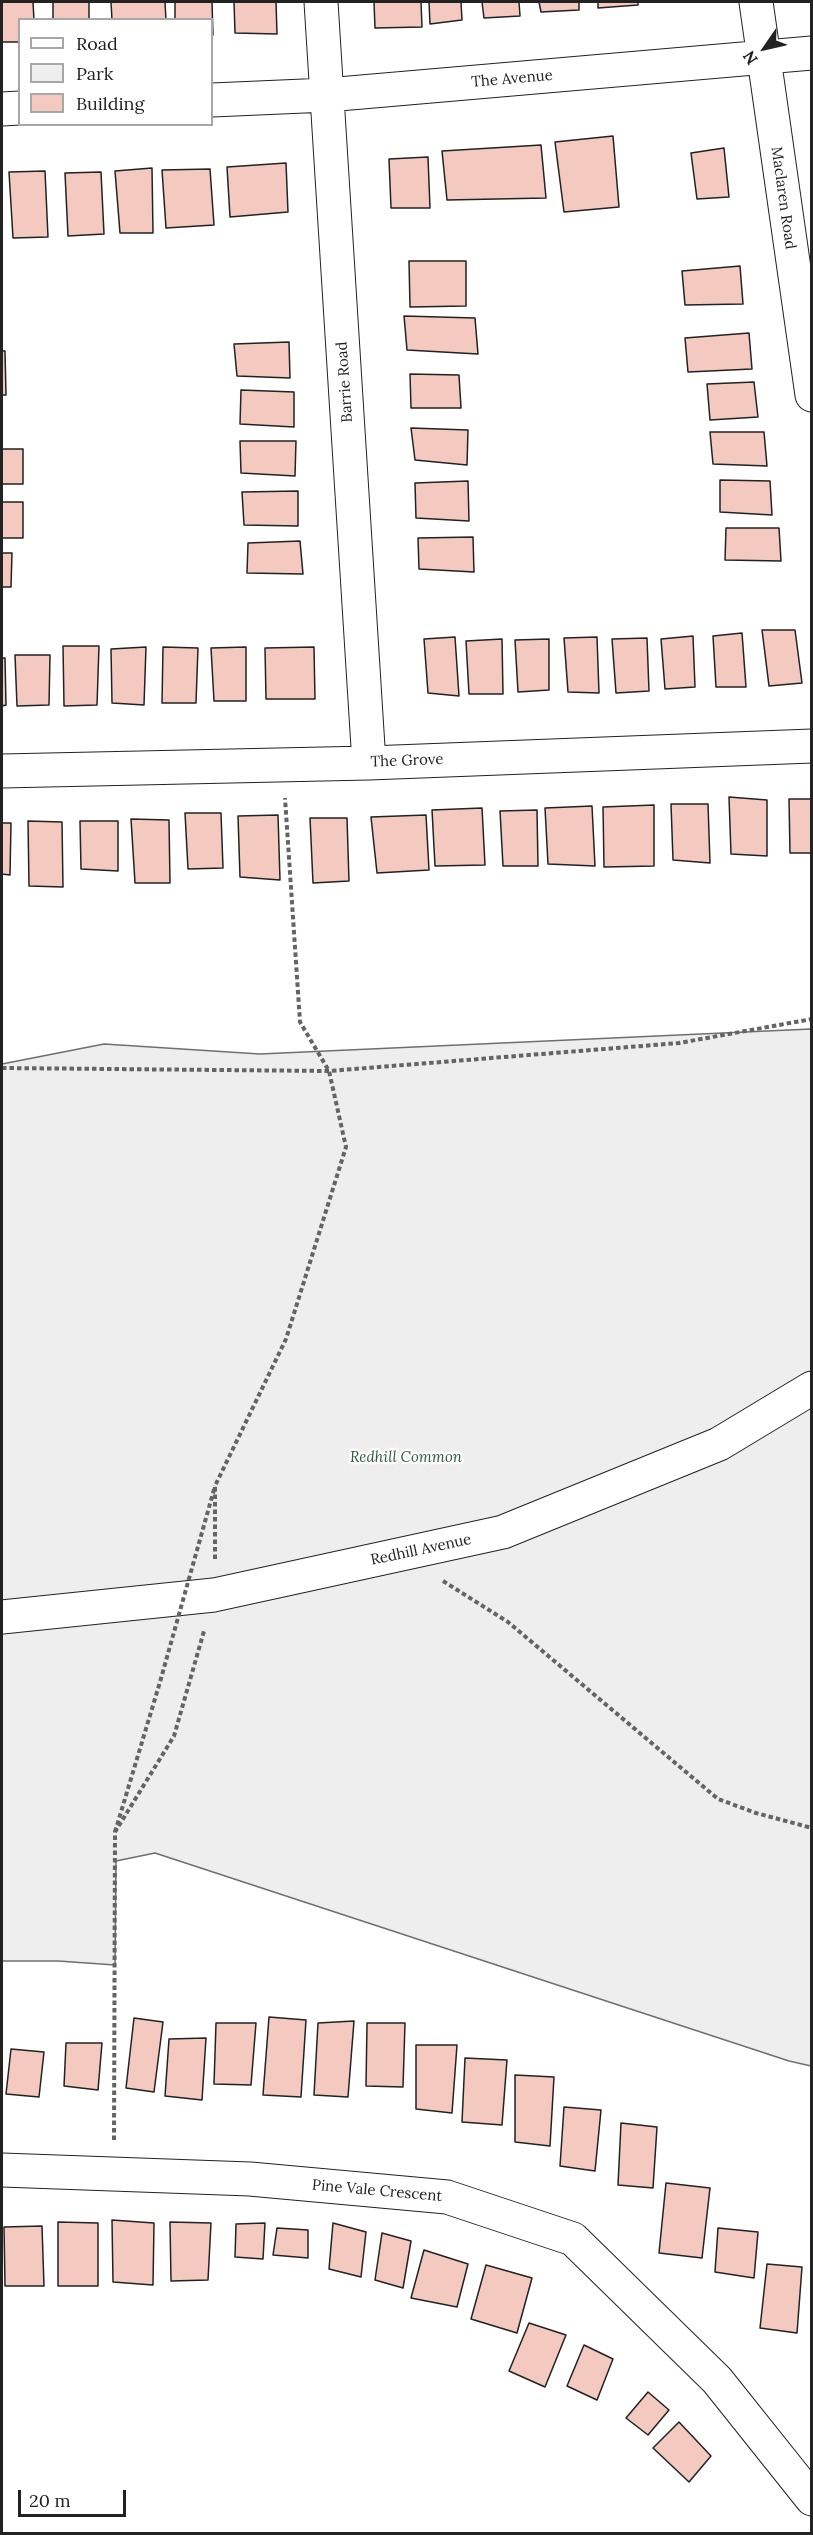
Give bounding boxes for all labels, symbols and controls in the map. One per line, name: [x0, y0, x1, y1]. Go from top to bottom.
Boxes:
legend: [18, 18, 213, 126]
north arrow: [735, 18, 795, 78]
text: Road: [76, 32, 118, 55]
text: N: [738, 47, 762, 69]
text: Park: [76, 62, 113, 85]
street label: The Avenue: [471, 66, 553, 92]
text: Building: [76, 92, 144, 115]
street label: Maclaren Road: [767, 145, 799, 251]
street label: Barrie Road: [333, 341, 357, 423]
street label: The Grove: [370, 751, 444, 771]
park label: Redhill Common: [350, 1449, 462, 1467]
street label: Redhill Avenue: [369, 1531, 473, 1569]
street label: Pine Vale Crescent: [311, 2176, 443, 2206]
scale bar: [21, 2478, 129, 2516]
text: 20 m: [29, 2489, 71, 2512]

